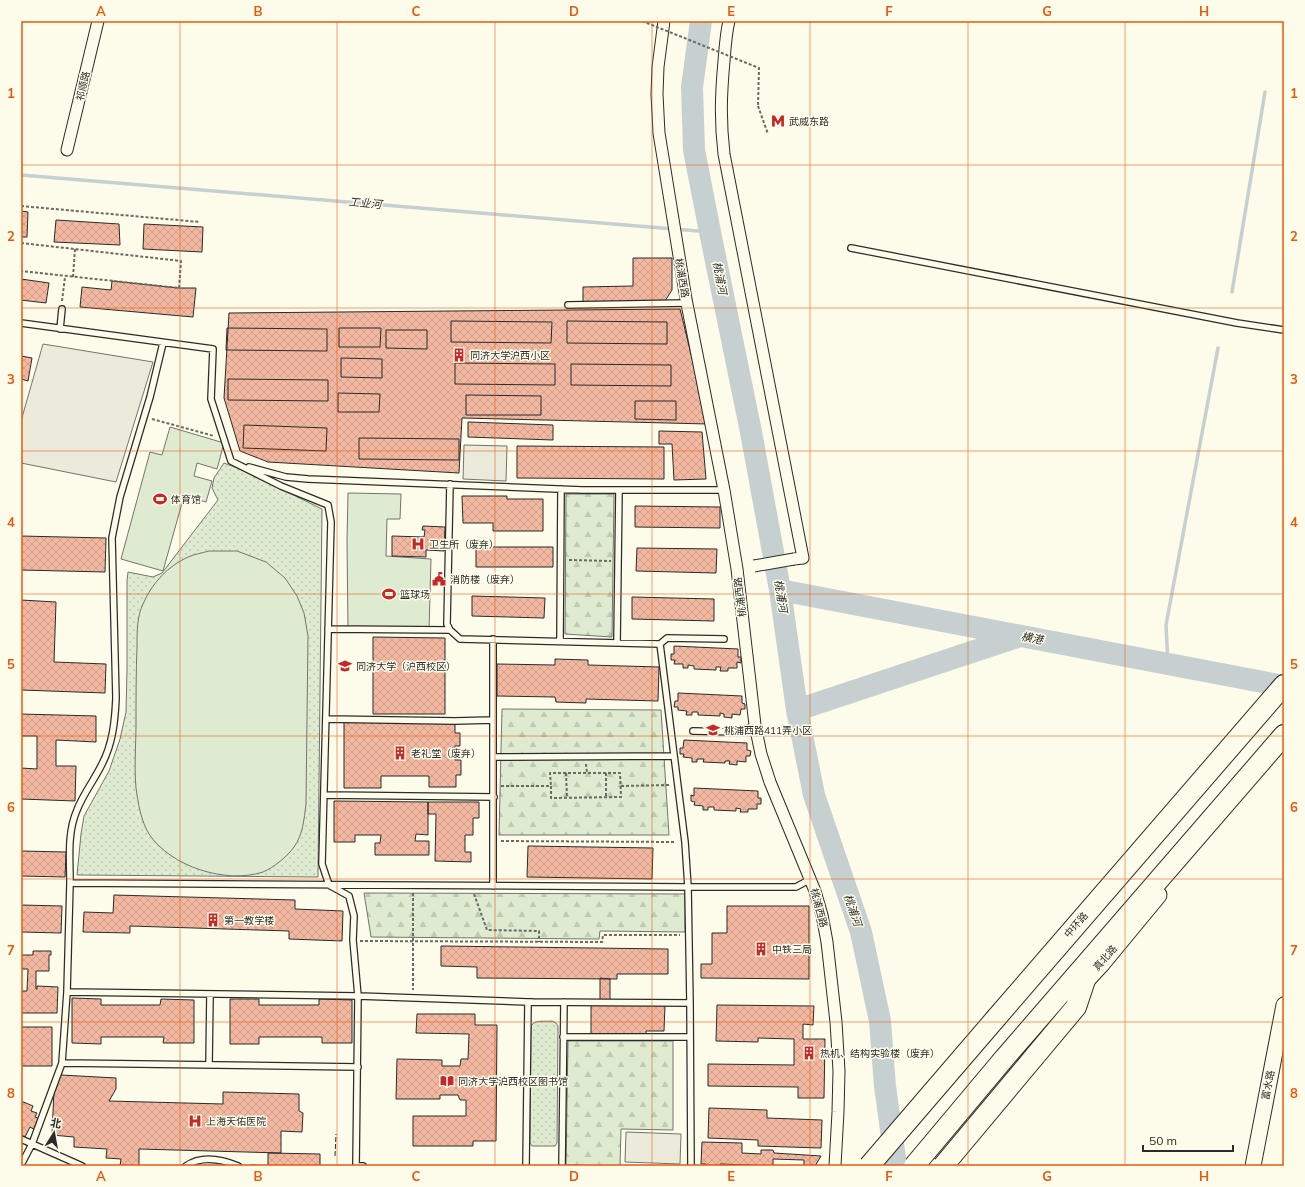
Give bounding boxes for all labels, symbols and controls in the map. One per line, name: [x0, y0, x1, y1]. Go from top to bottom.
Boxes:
text: A: [96, 3, 106, 19]
text: B: [254, 3, 263, 19]
text: C: [412, 3, 421, 19]
text: D: [569, 3, 579, 19]
text: E: [727, 3, 735, 19]
text: F: [885, 3, 893, 19]
text: G: [1042, 3, 1052, 19]
text: H: [1199, 3, 1209, 19]
street label: 祁顺路: [73, 70, 93, 102]
text: 1: [7, 85, 15, 101]
text: 1: [1290, 85, 1298, 101]
metro station icon: 武威东路: [770, 113, 786, 129]
place label: 武威东路: [789, 115, 829, 128]
water label: 工业河: [348, 195, 384, 212]
text: 2: [7, 228, 15, 244]
text: 2: [1290, 228, 1298, 244]
street label: 桃浦西路: [672, 257, 692, 299]
water label: 桃浦河: [710, 260, 730, 297]
building icon: 同济大学沪西小区: [451, 347, 467, 363]
place label: 同济大学沪西小区: [470, 349, 550, 362]
text: 3: [7, 371, 15, 387]
text: 3: [1290, 371, 1298, 387]
sports icon: 体育馆: [152, 491, 168, 507]
place label: 体育馆: [171, 493, 201, 506]
text: 4: [7, 514, 15, 530]
text: 4: [1290, 514, 1298, 530]
hospital icon: 卫生所（废弃）: [410, 536, 426, 552]
place label: 卫生所（废弃）: [429, 538, 499, 551]
public building icon: 消防楼（废弃）: [431, 571, 447, 587]
place label: 消防楼（废弃）: [450, 573, 520, 586]
street label: 桃浦西路: [731, 576, 749, 618]
water label: 桃浦河: [772, 579, 791, 615]
sports icon: 篮球场: [381, 586, 397, 602]
place label: 篮球场: [400, 588, 430, 601]
water label: 横港: [1020, 629, 1046, 647]
text: 5: [7, 656, 15, 672]
text: 5: [1290, 656, 1298, 672]
school or university icon: 同济大学（沪西校区）: [337, 658, 353, 674]
place label: 同济大学（沪西校区）: [356, 660, 456, 673]
school or university icon: 桃浦西路411弄小区: [705, 722, 721, 738]
place label: 桃浦西路411弄小区: [724, 724, 812, 737]
building icon: 老礼堂（废弃）: [392, 745, 408, 761]
place label: 老礼堂（废弃）: [411, 747, 481, 760]
text: 6: [7, 799, 15, 815]
text: 6: [1290, 799, 1298, 815]
street label: 桃浦西路: [808, 887, 830, 929]
water label: 桃浦河: [841, 892, 866, 930]
street label: 中环路: [1061, 909, 1091, 941]
building icon: 第一教学楼: [205, 912, 221, 928]
place label: 第一教学楼: [224, 914, 274, 927]
building icon: 中铁三局: [753, 941, 769, 957]
text: 7: [7, 942, 15, 958]
street label: 真北路: [1090, 942, 1120, 974]
text: 7: [1290, 942, 1298, 958]
place label: 中铁三局: [772, 943, 812, 956]
building icon: 热机、结构实验楼（废弃）: [801, 1045, 817, 1061]
place label: 热机、结构实验楼（废弃）: [820, 1047, 940, 1060]
street label: 富水路: [1259, 1069, 1277, 1101]
library icon: 同济大学沪西校区图书馆: [439, 1073, 455, 1089]
place label: 同济大学沪西校区图书馆: [458, 1075, 568, 1088]
text: 8: [7, 1085, 15, 1101]
text: 8: [1290, 1085, 1298, 1101]
north arrow: [34, 1113, 74, 1153]
hospital icon: 上海天佑医院: [187, 1113, 203, 1129]
text: 北: [49, 1115, 63, 1131]
place label: 上海天佑医院: [206, 1115, 266, 1128]
scale bar: [1143, 1127, 1233, 1153]
text: 50 m: [1149, 1133, 1177, 1148]
text: A: [96, 1168, 106, 1184]
text: B: [254, 1168, 263, 1184]
text: C: [412, 1168, 421, 1184]
text: D: [569, 1168, 579, 1184]
text: E: [727, 1168, 735, 1184]
text: F: [885, 1168, 893, 1184]
text: G: [1042, 1168, 1052, 1184]
text: H: [1199, 1168, 1209, 1184]

